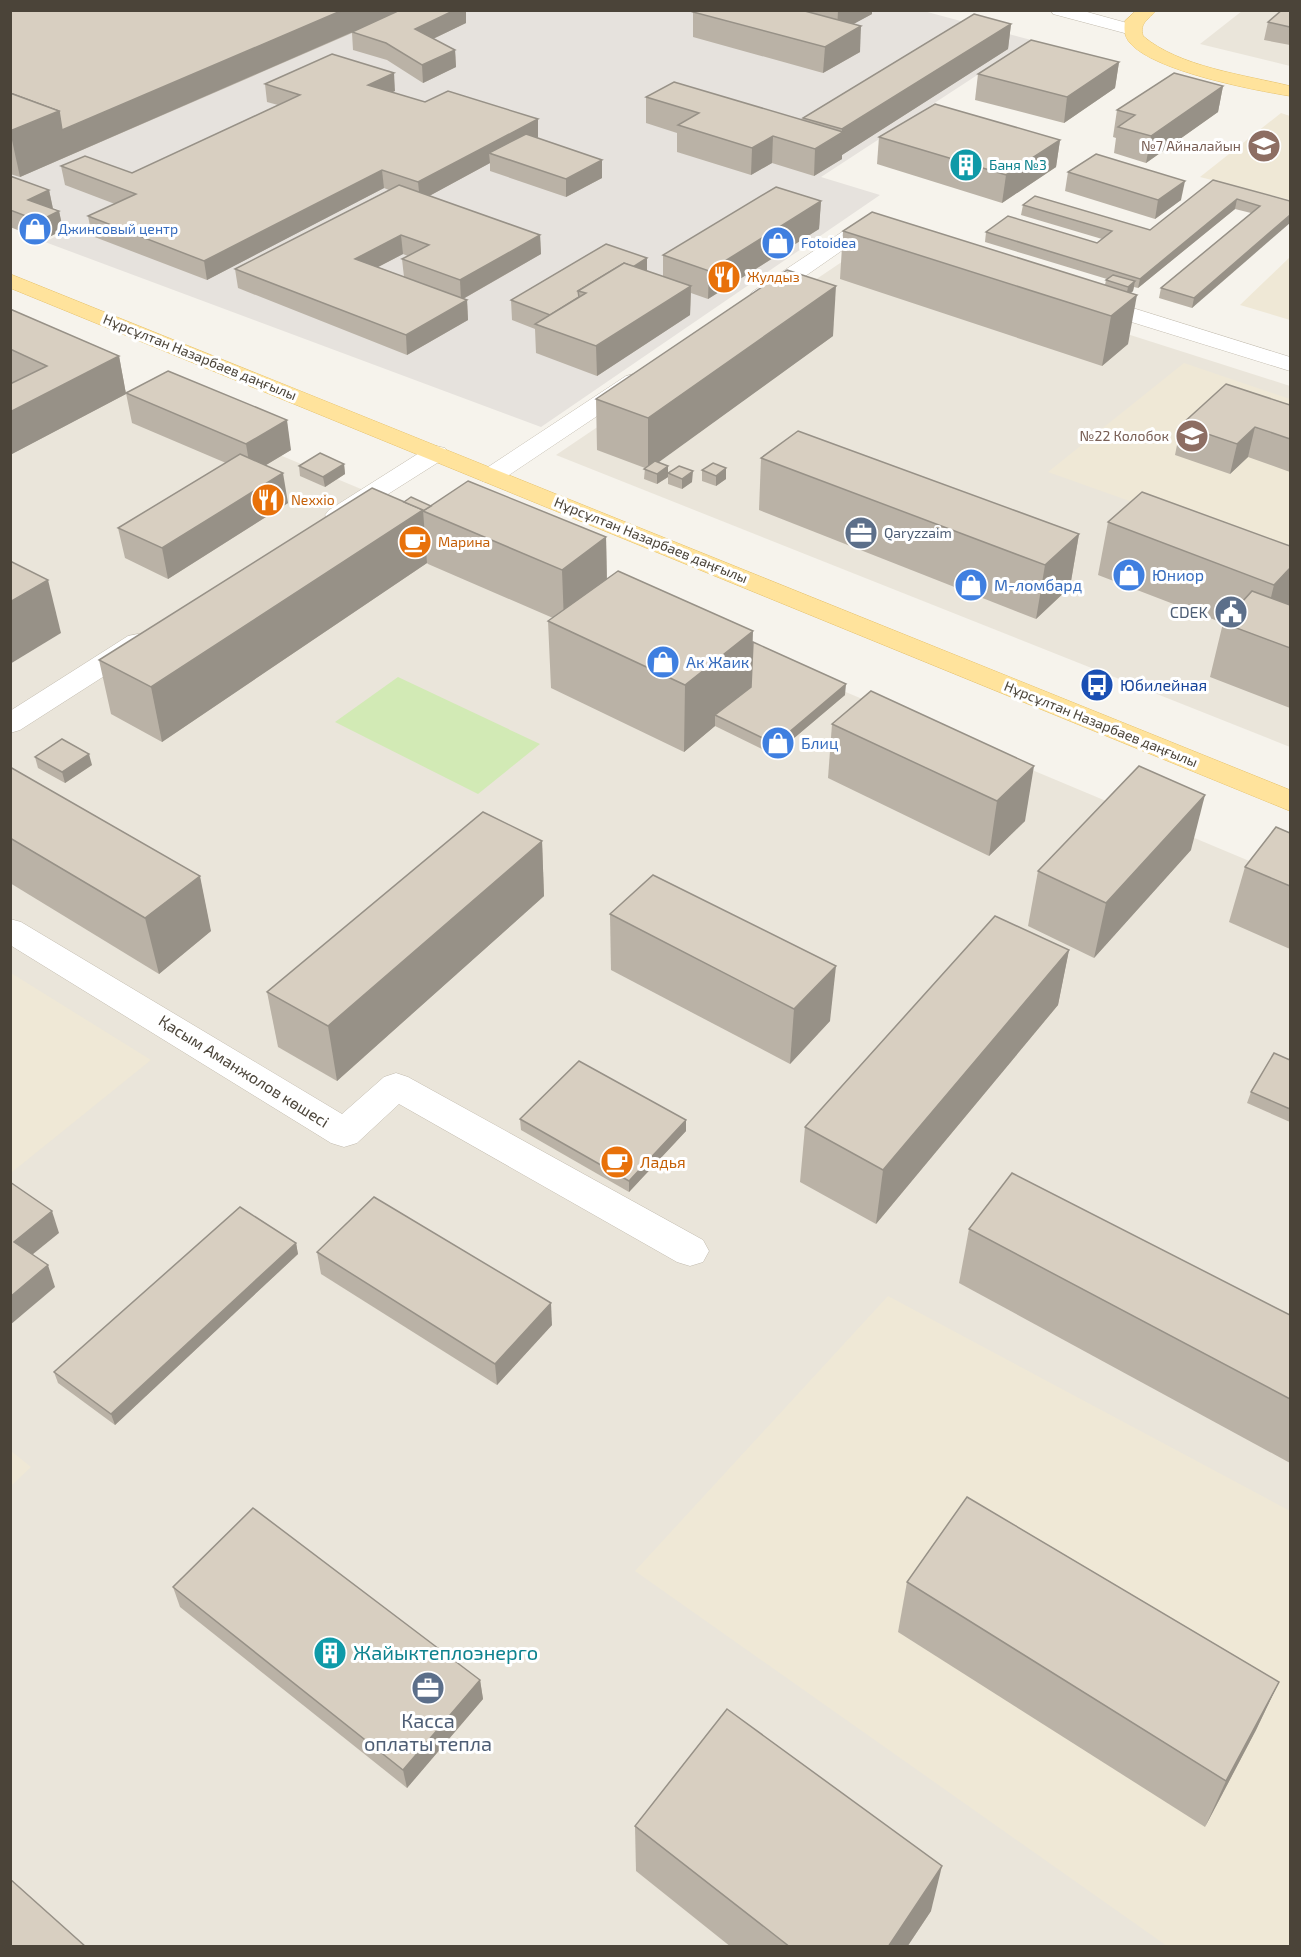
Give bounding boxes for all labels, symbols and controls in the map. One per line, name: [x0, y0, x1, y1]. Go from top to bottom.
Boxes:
school or university icon: №7 Айналайын: [1246, 128, 1282, 164]
place label: №7 Айналайын: [1141, 137, 1241, 154]
building icon: Баня №3: [948, 147, 984, 183]
place label: Баня №3: [989, 156, 1047, 173]
shop icon: Джинсовый центр: [17, 211, 53, 247]
place label: Джинсовый центр: [58, 220, 178, 237]
shop icon: Fotoidea: [760, 225, 796, 261]
place label: Fotoidea: [801, 234, 856, 251]
restaurant icon: Жулдыз: [706, 259, 742, 295]
place label: Жулдыз: [747, 268, 800, 285]
street label: Нұрсұлтан Назарбаев даңғылы: [101, 310, 299, 403]
school or university icon: №22 Колобок: [1174, 418, 1210, 454]
place label: №22 Колобок: [1080, 427, 1169, 444]
restaurant icon: Nexxio: [250, 482, 286, 518]
place label: Nexxio: [291, 491, 335, 508]
street label: Нұрсұлтан Назарбаев даңғылы: [552, 493, 750, 586]
office icon: Qaryzzaim: [843, 515, 879, 551]
cafe icon: Марина: [397, 524, 433, 560]
place label: Qaryzzaim: [884, 524, 952, 541]
place label: Марина: [438, 533, 490, 550]
shop icon: Юниор: [1111, 557, 1147, 593]
place label: Юниор: [1152, 565, 1204, 584]
shop icon: М-ломбард: [953, 567, 989, 603]
place label: М-ломбард: [994, 575, 1082, 594]
public building icon: CDEK: [1213, 594, 1249, 630]
place label: CDEK: [1170, 602, 1209, 621]
shop icon: Ак Жаик: [645, 644, 681, 680]
place label: Ак Жаик: [686, 652, 750, 671]
bus stop icon: Юбилейная: [1079, 667, 1115, 703]
place label: Юбилейная: [1120, 675, 1207, 694]
street label: Нұрсұлтан Назарбаев даңғылы: [1002, 677, 1200, 770]
shop icon: Блиц: [760, 725, 796, 761]
place label: Блиц: [801, 733, 838, 752]
street label: Қасым Аманжолов көшесі: [156, 1010, 333, 1131]
cafe icon: Ладья: [599, 1144, 635, 1180]
place label: Ладья: [640, 1152, 686, 1171]
building icon: Жайыктеплоэнерго: [312, 1635, 348, 1671]
place label: Жайыктеплоэнерго: [353, 1640, 538, 1664]
office icon: Касса оплаты тепла: [410, 1670, 446, 1706]
place label: Касса оплаты тепла: [364, 1708, 492, 1755]

